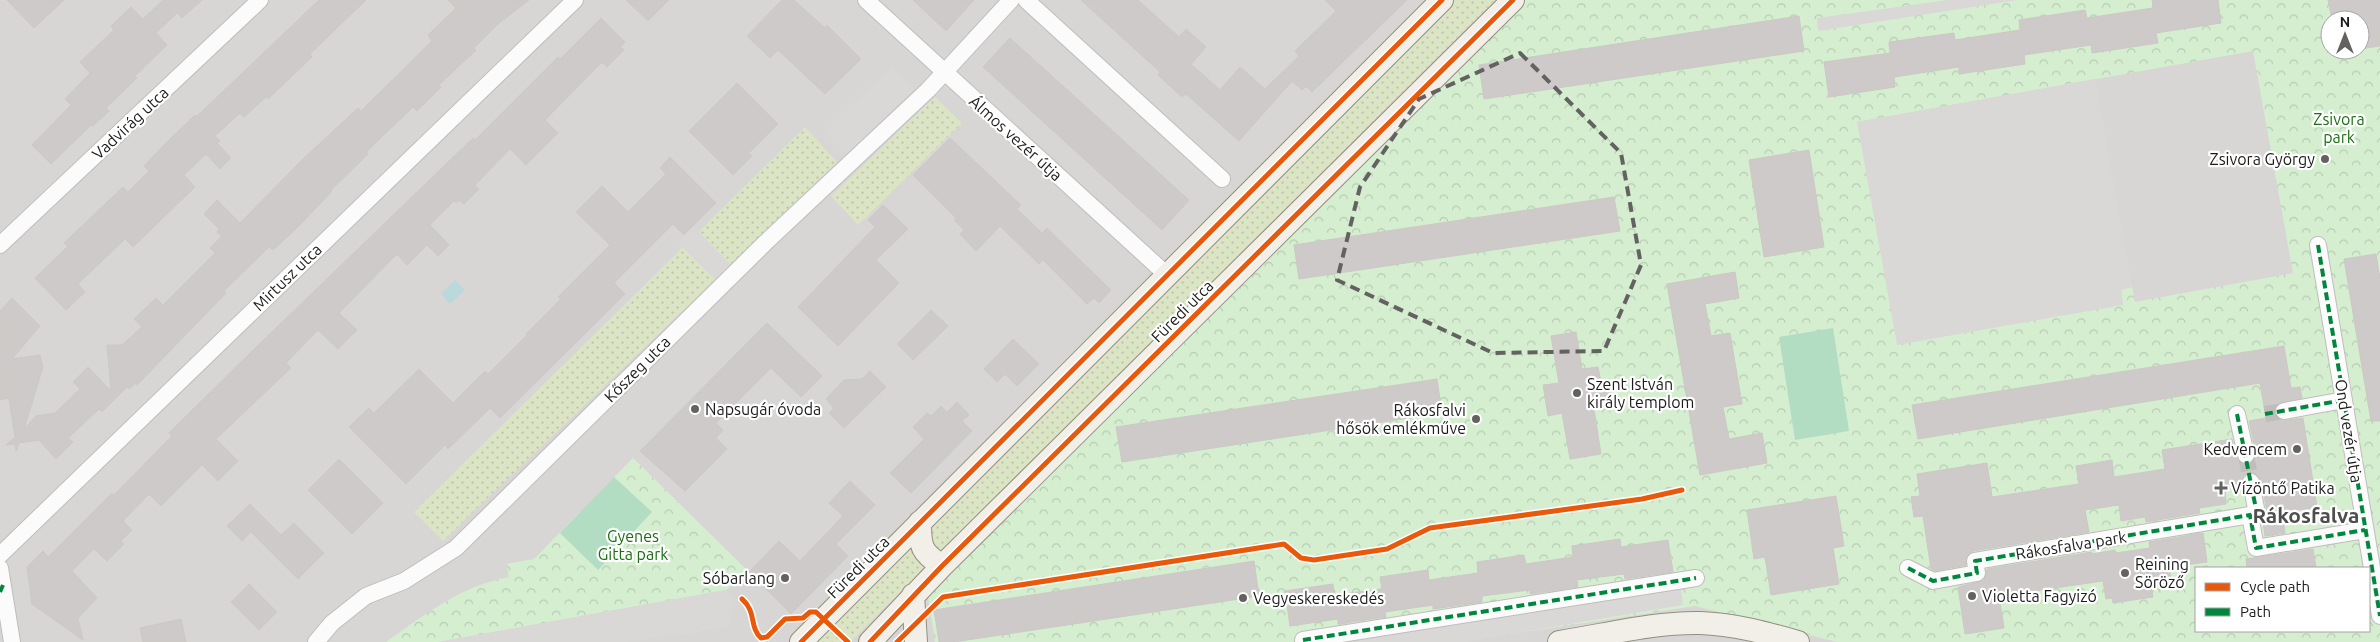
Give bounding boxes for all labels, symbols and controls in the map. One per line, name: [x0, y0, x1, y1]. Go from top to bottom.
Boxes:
north arrow: [2320, 10, 2370, 60]
text: N: [2340, 14, 2350, 30]
street label: Vadvirág utca: [88, 83, 172, 163]
street label: Álmos vezér útja: [966, 90, 1067, 184]
park label: Zsivora park: [2313, 110, 2365, 146]
place label: Zsivora György: [2210, 150, 2315, 168]
marker: Zsivora György: [2319, 153, 2331, 165]
street label: Mirtusz utca: [249, 240, 325, 314]
street label: Füredi utca: [1147, 276, 1217, 346]
street label: Kőszeg utca: [600, 332, 674, 406]
place label: Szent István király templom: [1587, 375, 1694, 411]
street label: Ond vezér útja: [2332, 378, 2366, 484]
marker: Szent István király templom: [1571, 387, 1583, 399]
place label: Napsugár óvoda: [705, 400, 821, 418]
place label: Rákosfalvi hősök emlékműve: [1336, 401, 1466, 437]
marker: Napsugár óvoda: [689, 403, 701, 415]
marker: Rákosfalvi hősök emlékműve: [1470, 413, 1482, 425]
place label: Kedvencem: [2203, 440, 2287, 458]
marker: Kedvencem: [2291, 443, 2303, 455]
place label: Vízöntő Patika: [2231, 479, 2335, 497]
marker: Vízöntő Patika: [2215, 482, 2227, 494]
district label: Rákosfalva: [2252, 503, 2360, 527]
park label: Gyenes Gitta park: [598, 527, 668, 563]
street label: Rákosfalva park: [2014, 527, 2128, 563]
street label: Füredi utca: [823, 532, 893, 602]
place label: Reining Söröző: [2135, 555, 2189, 591]
marker: Reining Söröző: [2119, 567, 2131, 579]
legend: [2195, 567, 2370, 632]
place label: Sóbarlang: [703, 569, 775, 587]
marker: Sóbarlang: [779, 572, 791, 584]
text: Cycle path: [2240, 578, 2310, 595]
place label: Violetta Fagyizó: [1982, 587, 2097, 605]
place label: Vegyeskereskedés: [1253, 589, 1384, 607]
marker: Violetta Fagyizó: [1966, 590, 1978, 602]
marker: Vegyeskereskedés: [1237, 592, 1249, 604]
text: Path: [2240, 603, 2271, 620]

